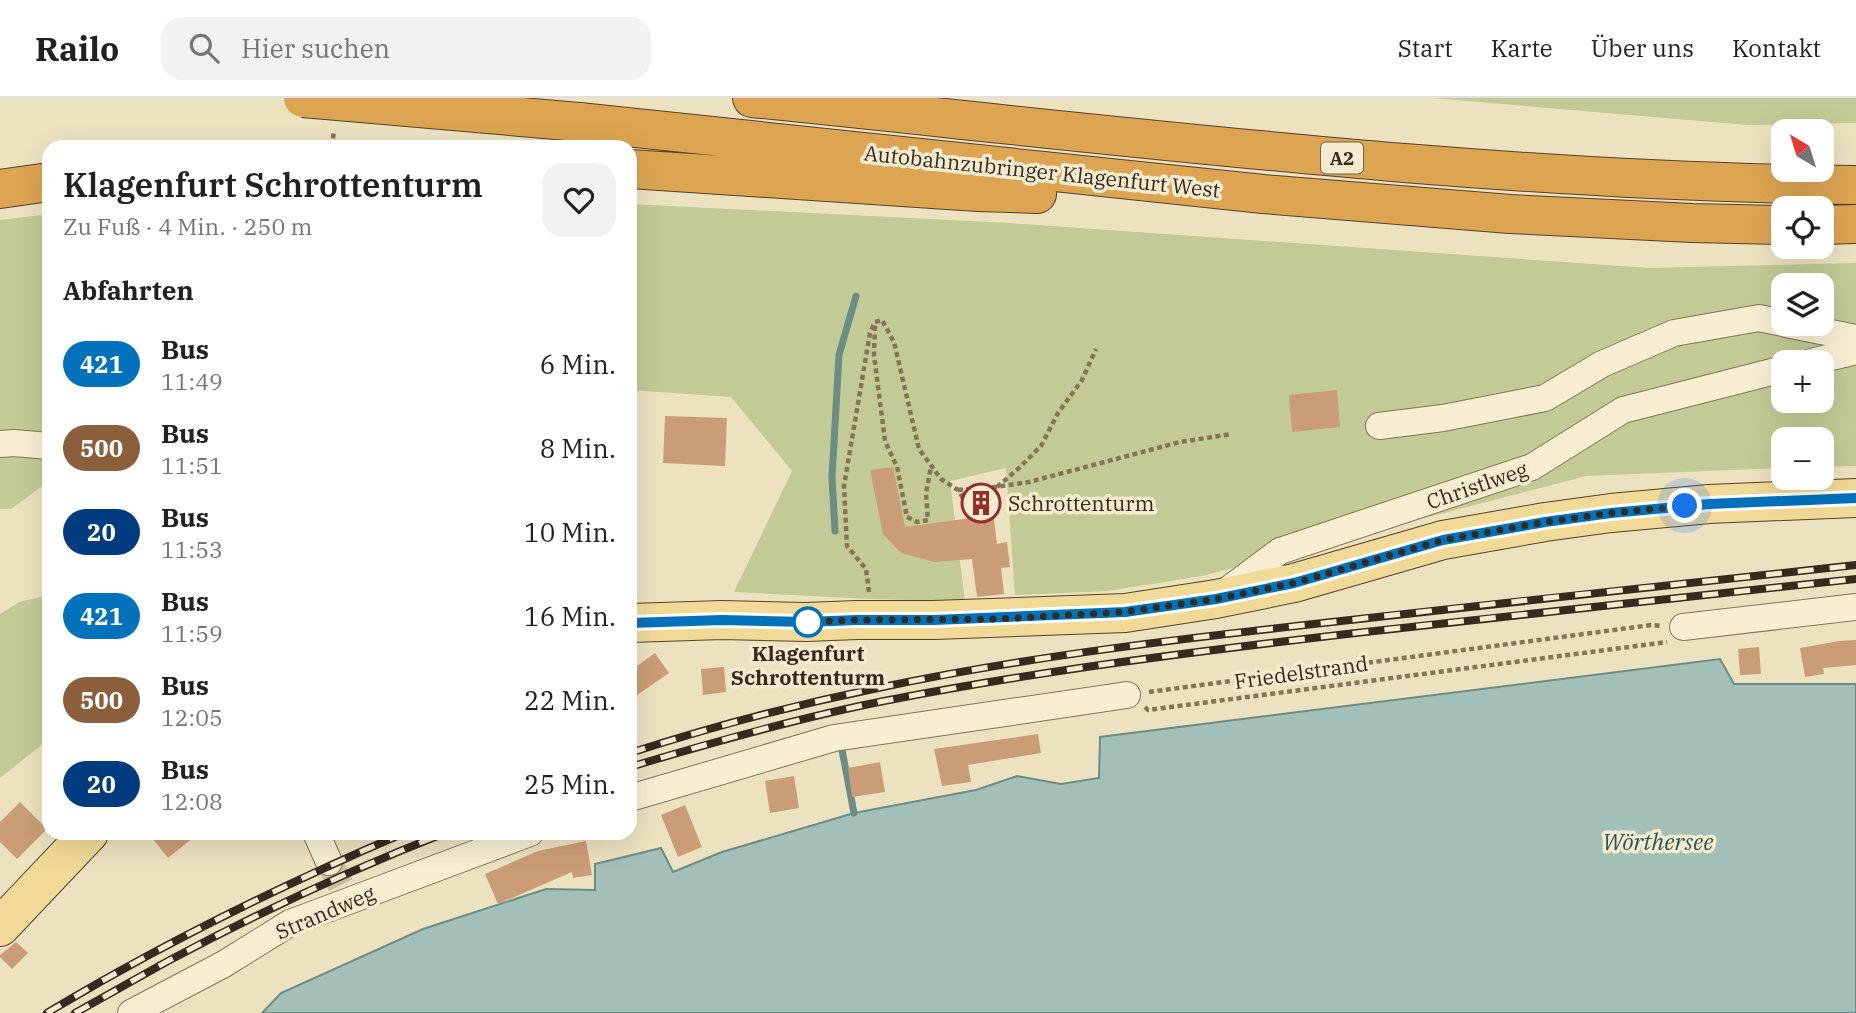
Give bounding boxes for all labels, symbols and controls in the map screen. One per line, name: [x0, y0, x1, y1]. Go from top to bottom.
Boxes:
search box: [161, 17, 651, 80]
text: Railo: [35, 27, 119, 70]
icon: search: [185, 29, 223, 67]
text: Hier suchen: [241, 31, 390, 65]
text: Start: [1398, 32, 1453, 64]
text: Karte: [1491, 32, 1553, 64]
text: Über uns: [1591, 32, 1694, 64]
text: Kontakt: [1732, 32, 1821, 64]
north arrow: [1771, 119, 1834, 182]
map controls: [1771, 119, 1834, 490]
street label: Autobahnzubringer Klagenfurt West: [863, 138, 1221, 204]
road number: A2: [1321, 142, 1363, 174]
text: Klagenfurt Schrottenturm: [63, 163, 483, 206]
button: heart: [542, 163, 616, 237]
button: locate: [1771, 196, 1834, 259]
text: Zu Fuß · 4 Min. · 250 m: [63, 211, 312, 241]
text: Abfahrten: [63, 273, 194, 307]
button: layers: [1771, 273, 1834, 336]
text: Bus: [161, 332, 209, 366]
text: 6 Min.: [540, 347, 616, 381]
text: 421: [80, 348, 123, 380]
button: +: [1771, 350, 1834, 413]
text: 11:49: [161, 366, 223, 396]
text: Bus: [161, 416, 209, 450]
button: −: [1771, 427, 1834, 490]
text: 8 Min.: [540, 431, 616, 465]
text: 500: [80, 432, 123, 464]
text: 11:51: [161, 450, 223, 480]
street label: Christlweg: [1423, 454, 1532, 515]
building icon: Schrottenturm: [960, 482, 1002, 524]
your location: [1667, 488, 1702, 523]
place label: Schrottenturm: [1008, 489, 1154, 517]
text: Bus: [161, 500, 209, 534]
text: 10 Min.: [524, 515, 616, 549]
text: 20: [87, 516, 116, 548]
text: 11:53: [161, 534, 223, 564]
text: Bus: [161, 584, 209, 618]
text: 16 Min.: [524, 599, 616, 633]
text: 421: [80, 600, 123, 632]
marker: Klagenfurt Schrottenturm: [793, 607, 823, 637]
text: 11:59: [161, 618, 223, 648]
place label: Klagenfurt Schrottenturm: [731, 639, 885, 691]
street label: Friedelstrand: [1232, 649, 1370, 695]
text: Bus: [161, 668, 209, 702]
text: 22 Min.: [524, 683, 616, 717]
text: 500: [80, 684, 123, 716]
text: 12:05: [161, 702, 223, 732]
text: Bus: [161, 752, 209, 786]
text: 25 Min.: [524, 767, 616, 801]
text: 20: [87, 768, 116, 800]
text: 12:08: [161, 786, 223, 816]
water label: Wörthersee: [1603, 826, 1713, 856]
street label: Strandweg: [271, 878, 380, 946]

